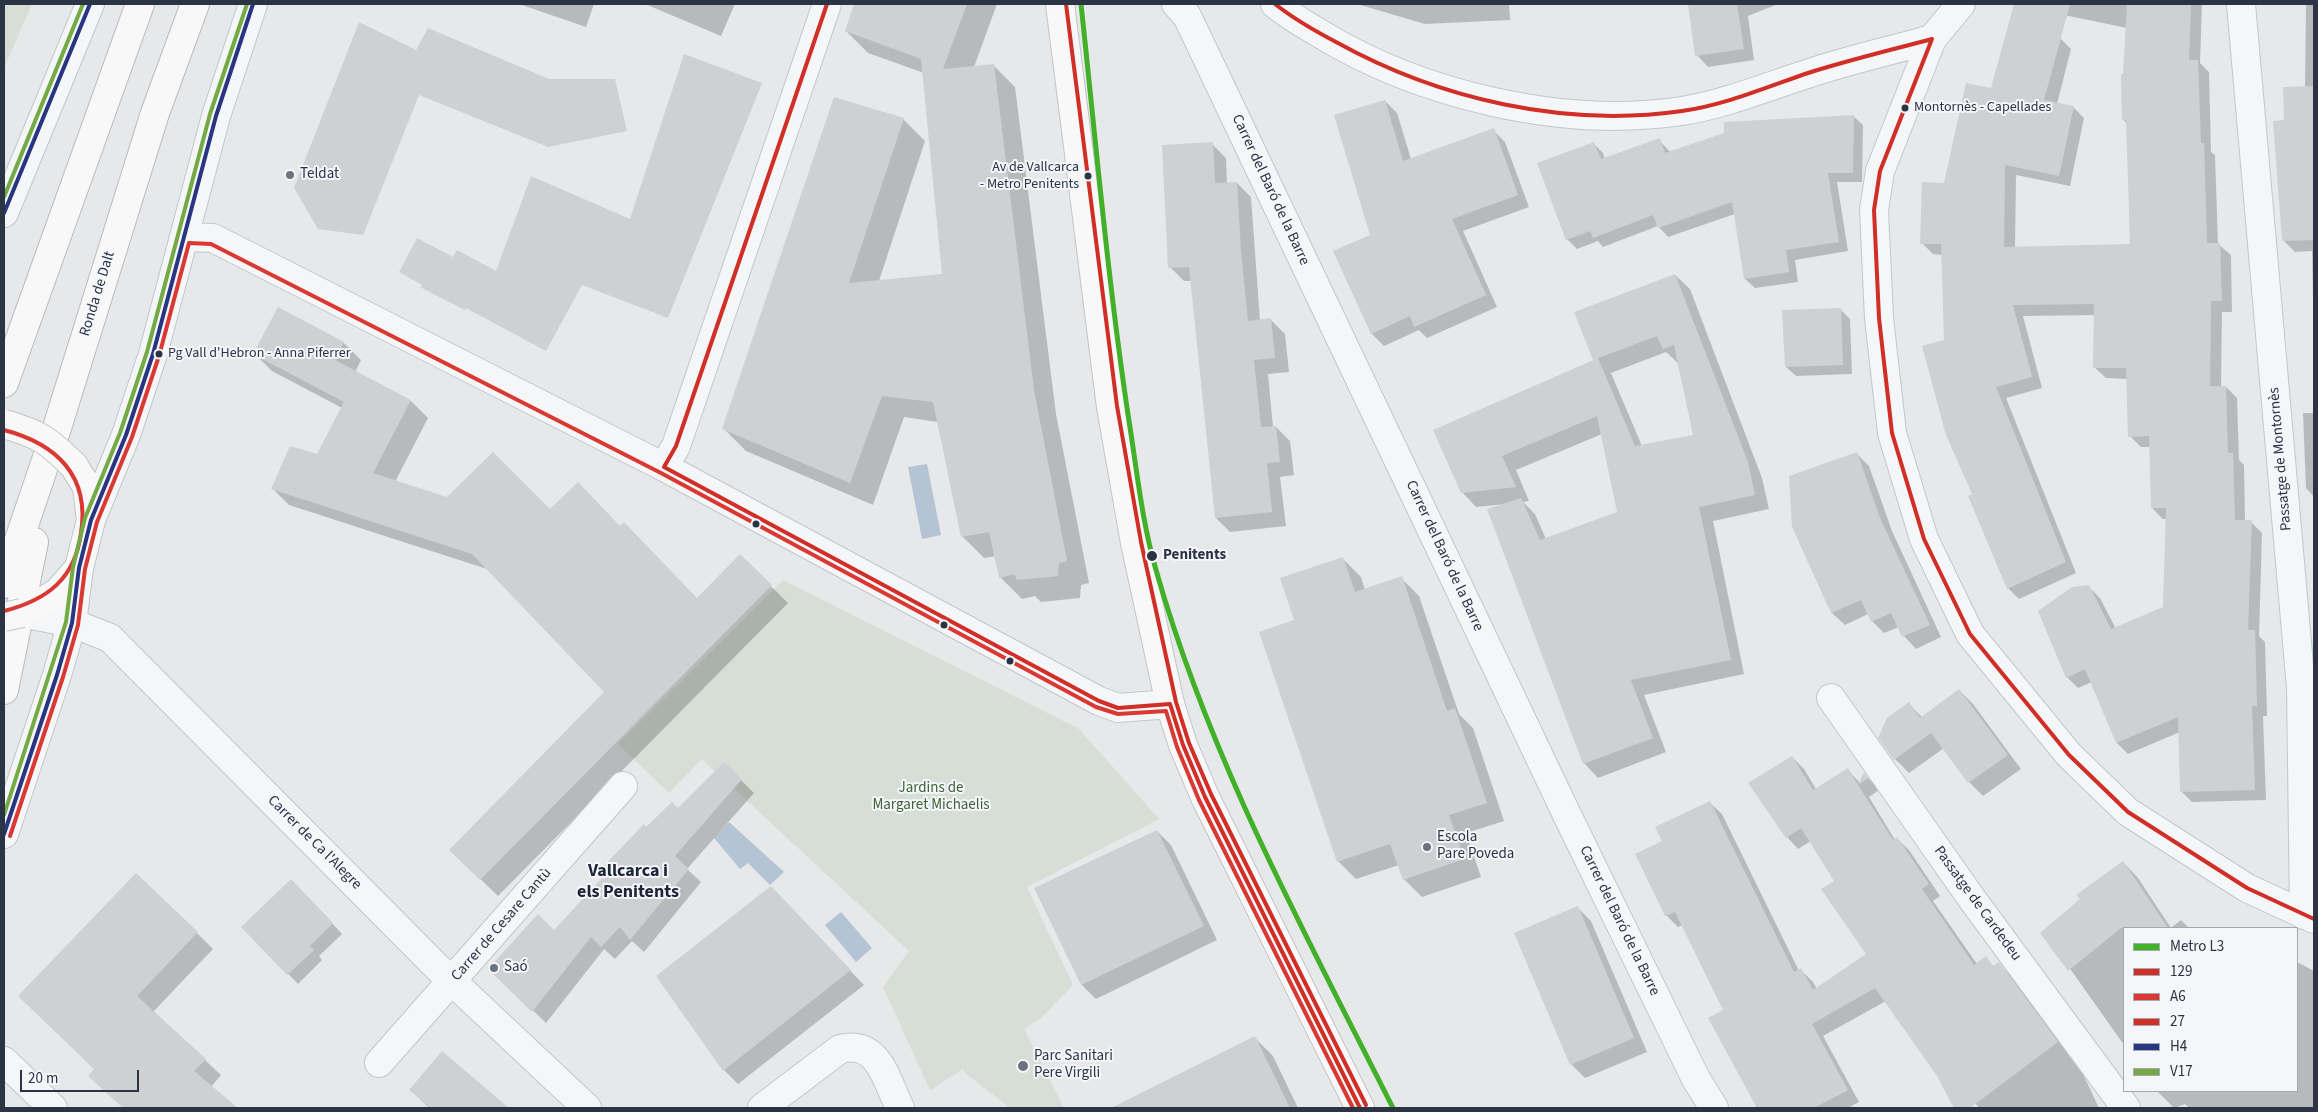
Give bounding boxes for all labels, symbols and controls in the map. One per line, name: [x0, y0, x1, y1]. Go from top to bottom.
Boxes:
place label: Montornès - Capellades: [1914, 100, 2051, 116]
marker: Montornès - Capellades: [1900, 103, 1910, 113]
street label: Carrer del Baró de la Barre: [1227, 112, 1313, 268]
place label: Av de Vallcarca - Metro Penitents: [980, 160, 1079, 192]
place label: Teldat: [300, 166, 339, 184]
marker: Teldat: [284, 169, 296, 181]
marker: Av de Vallcarca - Metro Penitents: [1083, 171, 1093, 181]
street label: Ronda de Dalt: [77, 249, 119, 339]
place label: Pg Vall d'Hebron - Anna Piferrer: [168, 346, 351, 362]
marker: Pg Vall d'Hebron - Anna Piferrer: [154, 349, 164, 359]
street label: Passatge de Montornès: [2266, 386, 2296, 532]
street label: Carrer del Baró de la Barre: [1401, 478, 1487, 634]
unlabelled marker: [751, 519, 761, 529]
place label: Penitents: [1163, 547, 1226, 565]
marker: Penitents: [1145, 549, 1159, 563]
unlabelled marker: [939, 620, 949, 630]
unlabelled marker: [1005, 656, 1015, 666]
park label: Jardins de Margaret Michaelis: [872, 780, 990, 815]
street label: Carrer de Ca l'Alegre: [263, 792, 365, 894]
place label: Escola Pare Poveda: [1437, 829, 1514, 864]
marker: Escola Pare Poveda: [1421, 841, 1433, 853]
street label: Carrer del Baró de la Barre: [1575, 843, 1663, 999]
street label: Passatge de Cardedeu: [1929, 843, 2025, 965]
district label: Vallcarca i els Penitents: [577, 861, 679, 904]
street label: Carrer de Cesare Cantù: [448, 865, 556, 985]
legend: [2123, 927, 2298, 1092]
text: Metro L3: [2170, 936, 2224, 957]
place label: Saó: [504, 959, 528, 977]
text: 129: [2170, 961, 2192, 982]
marker: Saó: [488, 962, 500, 974]
text: A6: [2170, 986, 2186, 1007]
text: 27: [2170, 1011, 2185, 1032]
text: H4: [2170, 1036, 2187, 1057]
place label: Parc Sanitari Pere Virgili: [1034, 1048, 1113, 1083]
marker: Parc Sanitari Pere Virgili: [1016, 1059, 1030, 1073]
scale bar: [22, 1060, 141, 1092]
text: V17: [2170, 1061, 2193, 1082]
text: 20 m: [28, 1068, 58, 1089]

